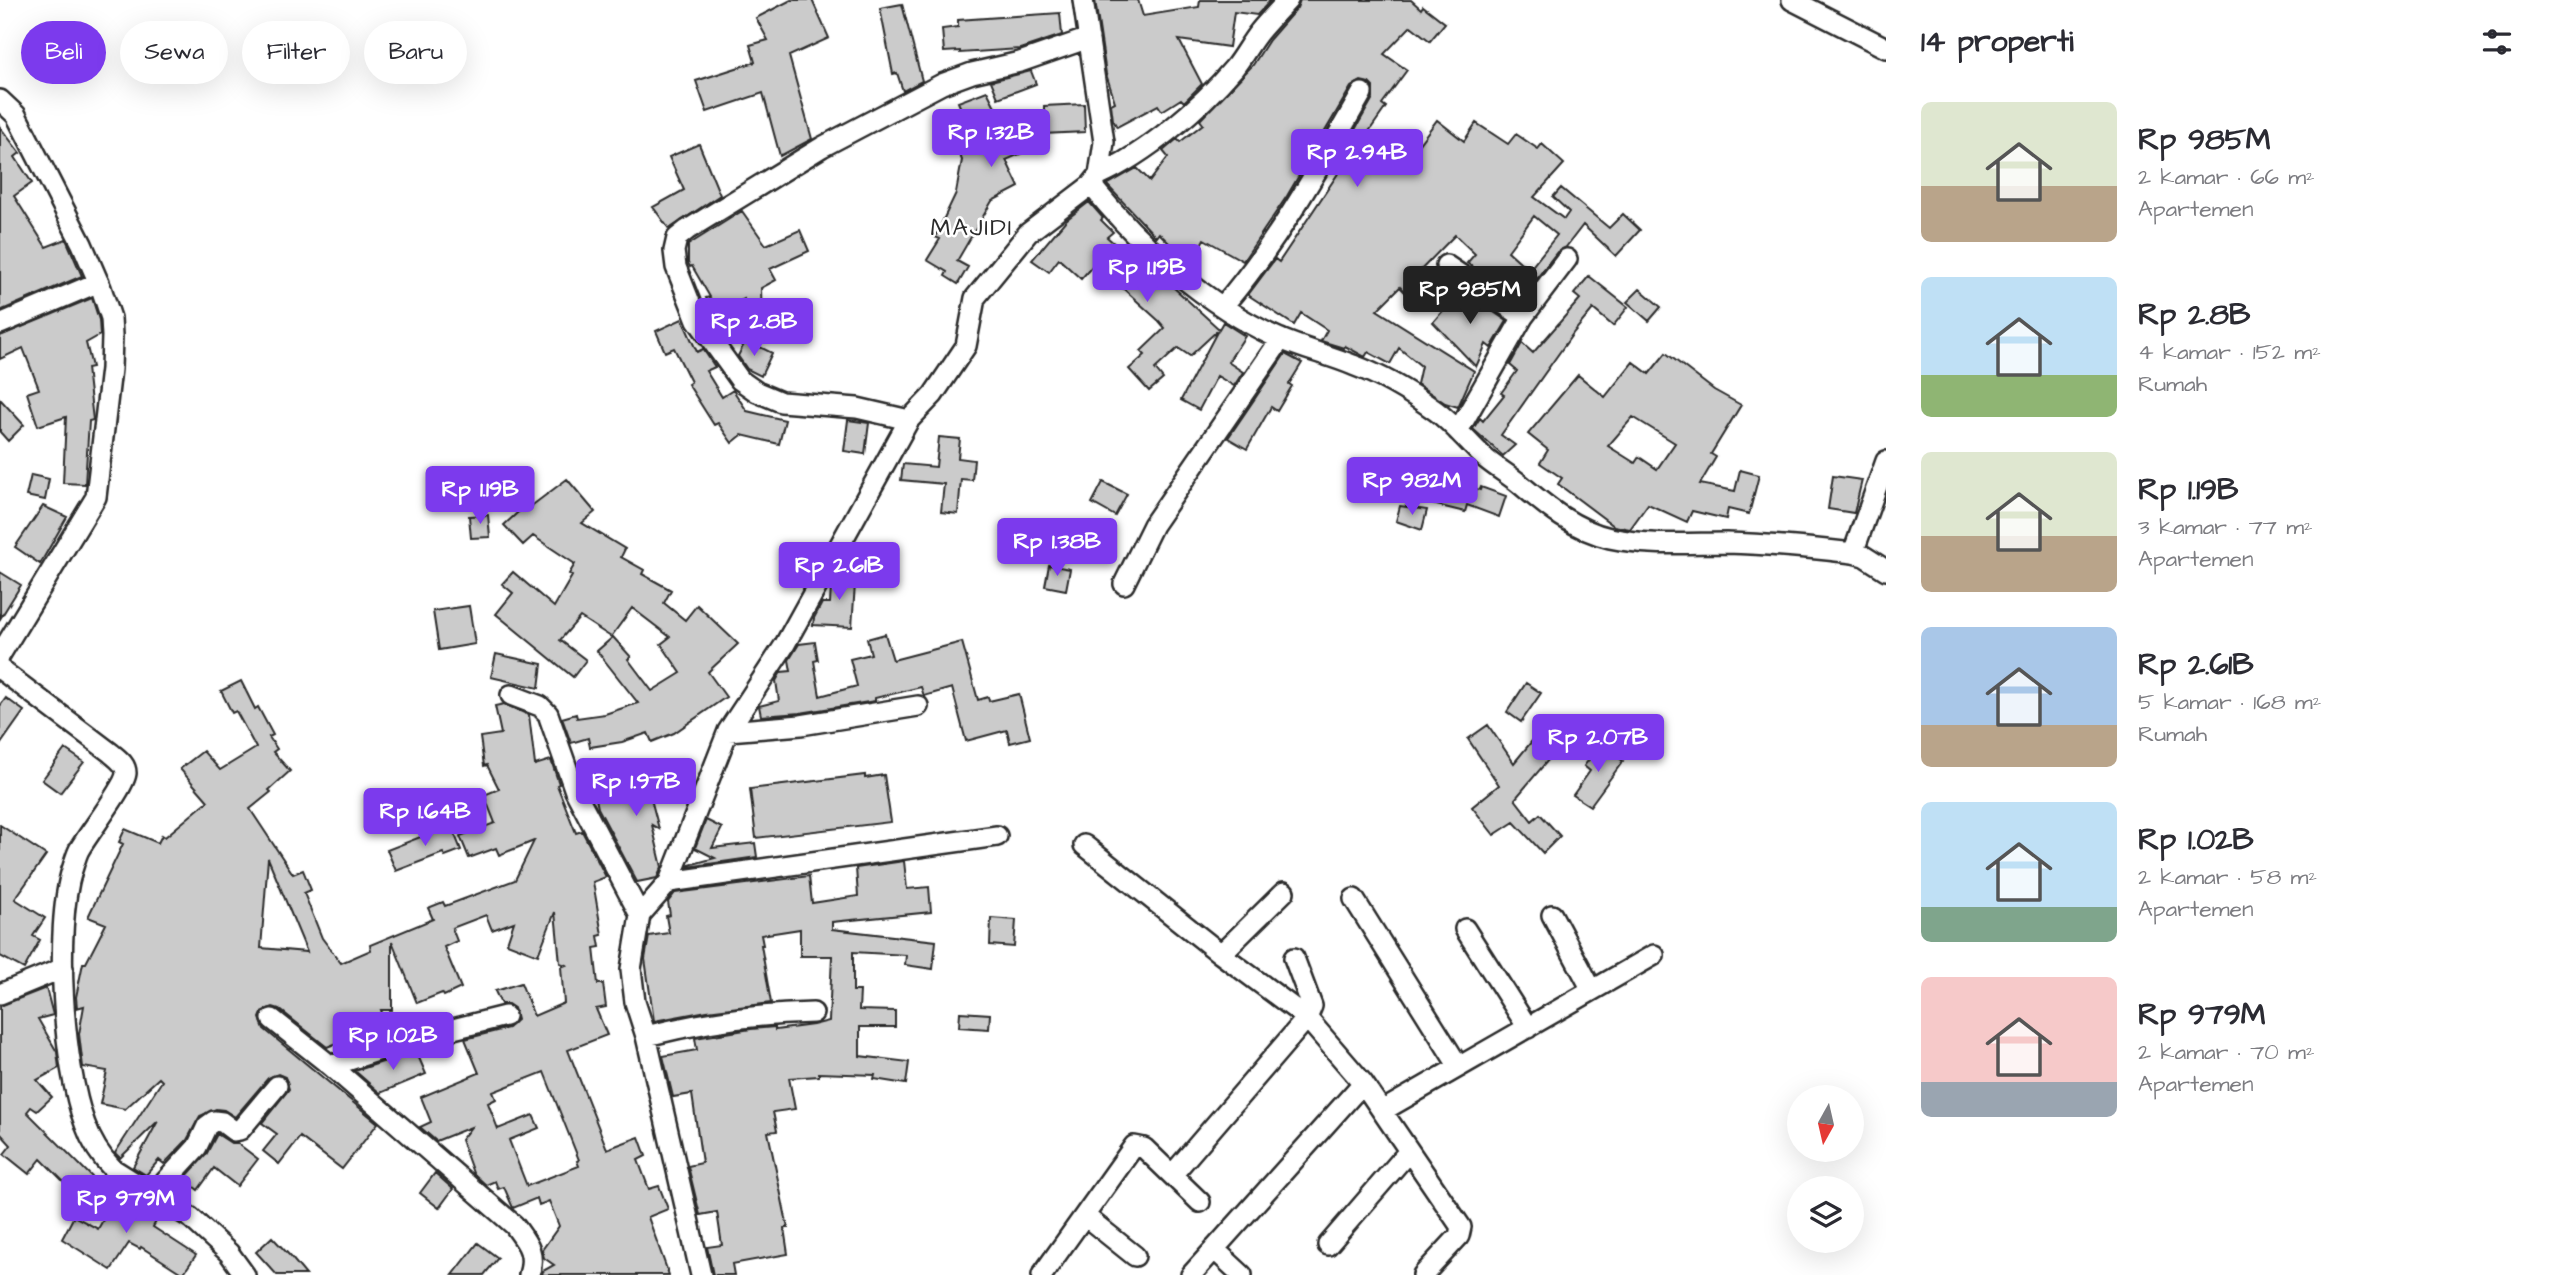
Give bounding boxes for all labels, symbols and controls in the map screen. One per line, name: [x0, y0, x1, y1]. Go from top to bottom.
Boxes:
chip: Beli: [21, 21, 106, 84]
chip: Sewa: [120, 21, 228, 84]
chip: Filter: [242, 21, 350, 84]
chip: Baru: [364, 21, 467, 84]
text: 14 properti: [1921, 21, 2074, 63]
icon: filters: [2478, 23, 2516, 61]
pin: Rp 1.32B: [919, 110, 1063, 169]
text: Rp 1.32B: [948, 116, 1034, 148]
text: Rp 985M: [2138, 119, 2271, 161]
pin: Rp 2.94B: [1285, 130, 1429, 189]
icon: home: [1977, 130, 2061, 214]
text: Rp 2.94B: [1307, 136, 1407, 168]
text: 2 kamar · 66 m²: [2138, 161, 2315, 193]
text: Apartemen: [2138, 193, 2254, 225]
district label: MAJIDI: [931, 211, 1013, 245]
pin: Rp 1.19B: [1075, 244, 1219, 304]
text: Rp 1.19B: [1109, 251, 1185, 283]
pin: Rp 985M: [1405, 266, 1535, 326]
text: Rp 985M: [1419, 273, 1521, 305]
text: Rp 2.8B: [2138, 294, 2250, 336]
pin: Rp 2.8B: [689, 298, 819, 358]
text: Rp 2.8B: [711, 305, 797, 337]
icon: home: [1977, 305, 2061, 389]
text: 4 kamar · 152 m²: [2138, 336, 2321, 368]
text: Rumah: [2138, 368, 2207, 400]
pin: Rp 982M: [1347, 458, 1477, 517]
text: Rp 982M: [1363, 464, 1461, 496]
pin: Rp 1.19B: [408, 466, 552, 526]
text: Rp 1.19B: [2138, 469, 2238, 511]
text: Rp 1.19B: [442, 473, 518, 505]
icon: home: [1977, 480, 2061, 564]
text: 3 kamar · 77 m²: [2138, 511, 2313, 543]
pin: Rp 1.38B: [985, 518, 1129, 578]
text: Rp 1.38B: [1013, 525, 1101, 557]
pin: Rp 2.61B: [767, 542, 911, 602]
text: Apartemen: [2138, 543, 2254, 575]
text: Rp 2.61B: [795, 549, 883, 581]
text: Rp 2.61B: [2138, 644, 2253, 686]
icon: home: [1977, 655, 2061, 739]
text: 5 kamar · 168 m²: [2138, 686, 2321, 718]
pin: Rp 2.07B: [1526, 714, 1670, 774]
text: Rumah: [2138, 718, 2207, 750]
text: Rp 2.07B: [1548, 721, 1648, 753]
pin: Rp 1.97B: [564, 758, 708, 818]
text: Rp 1.97B: [592, 765, 680, 797]
pin: Rp 1.64B: [353, 788, 497, 848]
text: Rp 1.64B: [379, 795, 471, 827]
text: Rp 1.02B: [2138, 819, 2254, 861]
icon: home: [1977, 830, 2061, 914]
text: 2 kamar · 58 m²: [2138, 861, 2317, 893]
text: Apartemen: [2138, 893, 2254, 925]
text: Rp 979M: [2138, 994, 2266, 1036]
icon: home: [1977, 1005, 2061, 1089]
pin: Rp 1.02B: [321, 1012, 465, 1072]
text: Rp 1.02B: [349, 1019, 437, 1051]
text: 2 kamar · 70 m²: [2138, 1036, 2315, 1068]
text: Apartemen: [2138, 1068, 2254, 1100]
north arrow: [1787, 1085, 1864, 1162]
map controls: [1787, 1085, 1864, 1253]
pin: Rp 979M: [61, 1176, 191, 1235]
button: layers: [1787, 1176, 1864, 1253]
text: Rp 979M: [77, 1182, 175, 1214]

